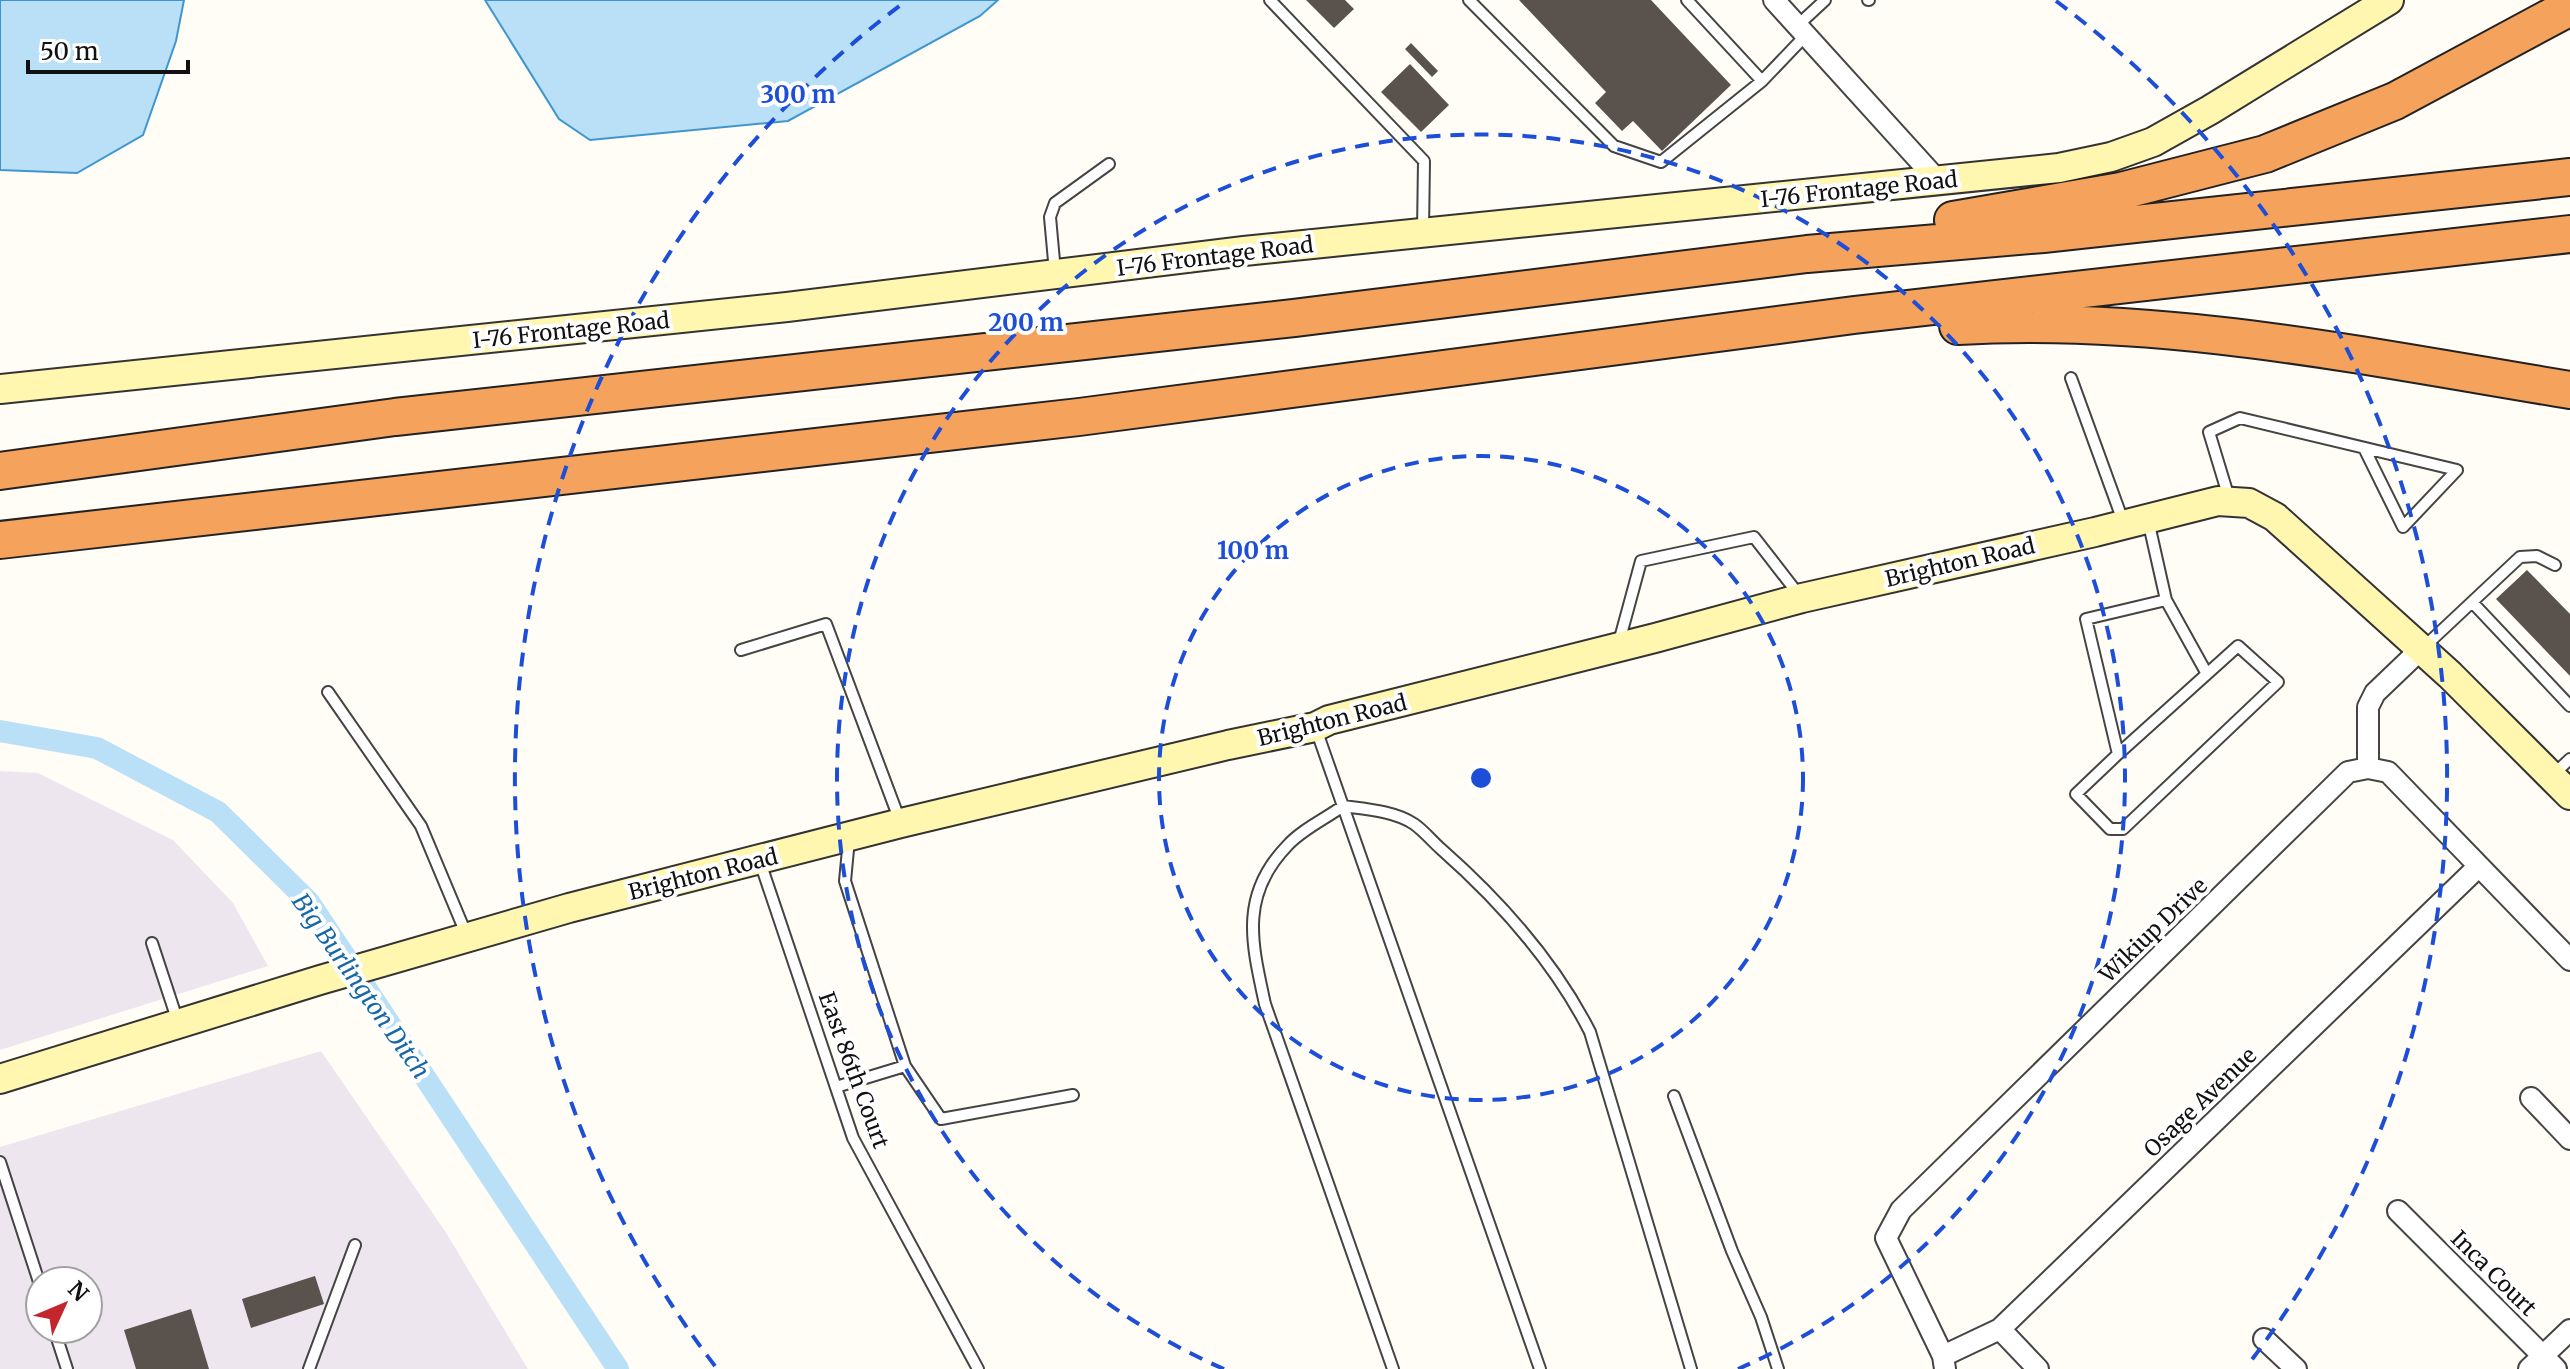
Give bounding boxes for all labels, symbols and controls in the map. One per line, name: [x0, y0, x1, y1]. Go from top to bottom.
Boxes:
scale bar: [28, 24, 188, 74]
text: 50 m: [40, 36, 99, 67]
text: 300 m: [760, 79, 836, 110]
street label: I-76 Frontage Road: [1759, 165, 1959, 213]
street label: I-76 Frontage Road: [1115, 230, 1315, 282]
street label: I-76 Frontage Road: [471, 306, 671, 354]
text: 200 m: [988, 307, 1064, 338]
street label: Brighton Road: [1882, 531, 2038, 593]
text: 100 m: [1217, 535, 1289, 566]
street label: Brighton Road: [1254, 688, 1410, 752]
centre of rings: [1467, 764, 1495, 792]
street label: Brighton Road: [625, 842, 781, 906]
street label: Wikiup Drive: [2092, 872, 2213, 989]
water label: Big Burlington Ditch: [285, 887, 437, 1085]
street label: East 86th Court: [813, 988, 895, 1153]
street label: Osage Avenue: [2138, 1041, 2262, 1163]
street label: Inca Court: [2445, 1224, 2543, 1322]
north arrow: [24, 1265, 104, 1345]
text: N: [62, 1275, 95, 1308]

